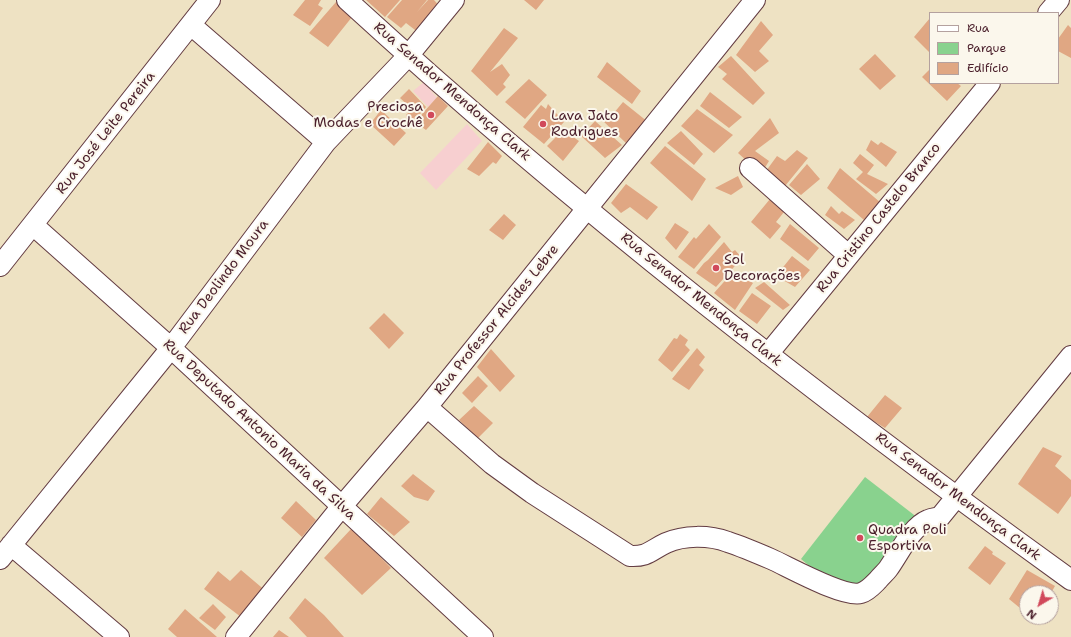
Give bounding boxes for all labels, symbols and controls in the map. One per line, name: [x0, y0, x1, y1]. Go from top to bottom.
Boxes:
legend: [929, 12, 1059, 84]
street label: Rua Senador Mendonça Clark: [370, 19, 534, 165]
text: Rua: [967, 20, 989, 36]
text: Parque: [967, 40, 1006, 56]
text: Edifício: [967, 60, 1008, 76]
street label: Rua José Leite Pereira: [53, 68, 159, 198]
place label: Preciosa Modas e Crochê: [313, 99, 423, 132]
place label: Lava Jato Rodrigues: [551, 108, 618, 140]
marker: Preciosa Modas e Crochê: [426, 110, 436, 120]
marker: Lava Jato Rodrigues: [538, 119, 548, 129]
street label: Rua Cristino Castelo Branco: [813, 140, 945, 296]
street label: Rua Deolindo Moura: [176, 217, 272, 337]
street label: Rua Senador Mendonça Clark: [617, 230, 785, 370]
street label: Rua Professor Alcides Lebre: [431, 242, 563, 398]
place label: Sol Decorações: [724, 252, 800, 284]
marker: Sol Decorações: [711, 263, 721, 273]
street label: Rua Deputado Antonio Maria da Silva: [159, 336, 359, 524]
street label: Rua Senador Mendonça Clark: [872, 429, 1044, 565]
place label: Quadra Poli Esportiva: [868, 522, 947, 554]
marker: Quadra Poli Esportiva: [855, 533, 865, 543]
north arrow: [1019, 585, 1059, 625]
text: N: [1024, 605, 1040, 623]

